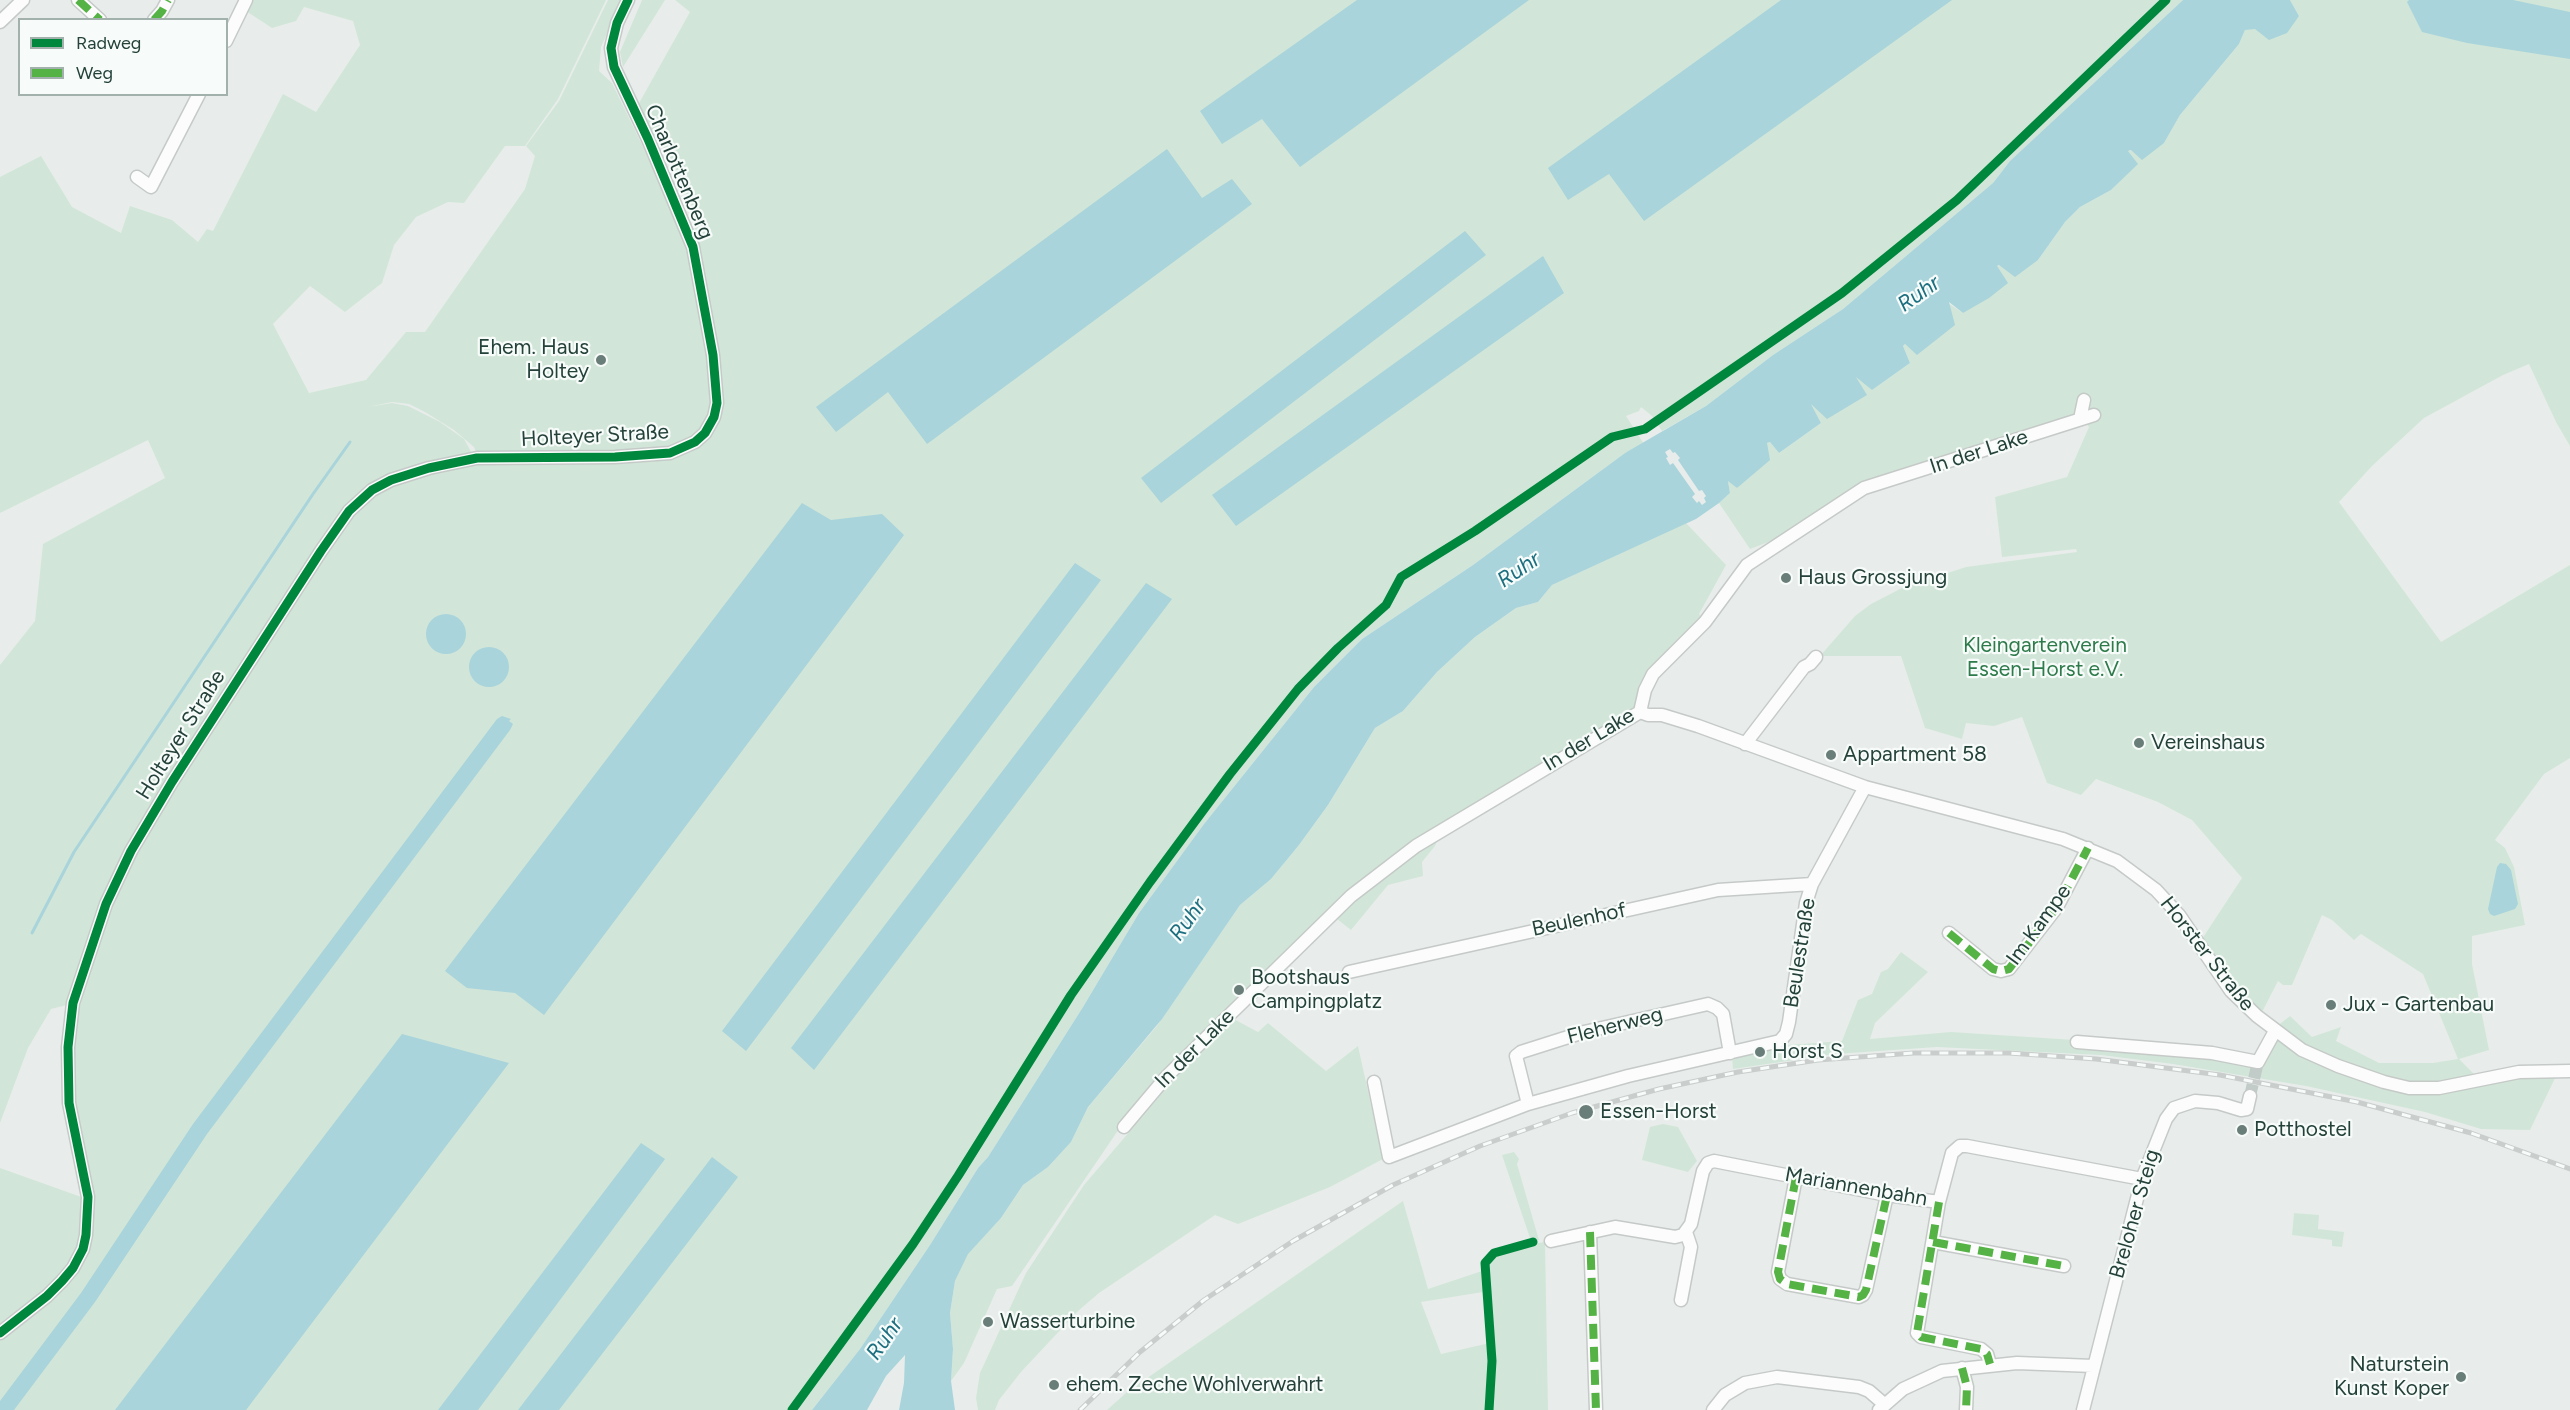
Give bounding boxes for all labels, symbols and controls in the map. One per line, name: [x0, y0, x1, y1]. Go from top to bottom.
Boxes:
legend: [18, 18, 228, 96]
text: Radweg: [76, 32, 141, 54]
text: Weg: [76, 62, 113, 84]
street label: Charlottenberg: [639, 101, 719, 243]
water label: Ruhr: [1893, 270, 1945, 318]
place label: Ehem. Haus Holtey: [478, 335, 589, 385]
marker: Ehem. Haus Holtey: [594, 353, 608, 367]
street label: Holteyer Straße: [520, 420, 670, 452]
street label: In der Lake: [1927, 424, 2031, 480]
water label: Ruhr: [1493, 546, 1545, 594]
place label: Haus Grossjung: [1798, 565, 1947, 591]
marker: Haus Grossjung: [1779, 571, 1793, 585]
park label: Kleingartenverein Essen-Horst e.V.: [1963, 633, 2127, 683]
street label: Holteyer Straße: [131, 666, 231, 804]
street label: In der Lake: [1539, 703, 1639, 777]
place label: Vereinshaus: [2151, 730, 2265, 756]
marker: Vereinshaus: [2132, 736, 2146, 750]
place label: Appartment 58: [1843, 742, 1987, 768]
marker: Appartment 58: [1824, 748, 1838, 762]
street label: Im Kampe: [2001, 880, 2077, 970]
street label: Horster Straße: [2154, 892, 2260, 1016]
water label: Ruhr: [1164, 894, 1212, 946]
street label: Beulestraße: [1779, 896, 1821, 1010]
street label: Beulenhof: [1530, 898, 1628, 942]
place label: Bootshaus Campingplatz: [1251, 965, 1382, 1015]
marker: Bootshaus Campingplatz: [1232, 983, 1246, 997]
place label: Jux - Gartenbau: [2343, 992, 2494, 1018]
marker: Jux - Gartenbau: [2324, 998, 2338, 1012]
street label: Fleherweg: [1565, 1002, 1665, 1050]
street label: In der Lake: [1150, 1004, 1240, 1094]
place label: Horst S: [1772, 1039, 1843, 1065]
marker: Horst S: [1753, 1045, 1767, 1059]
place label: Essen-Horst: [1600, 1099, 1717, 1125]
marker: Essen-Horst: [1577, 1103, 1595, 1121]
place label: Potthostel: [2254, 1117, 2352, 1143]
marker: Potthostel: [2235, 1123, 2249, 1137]
street label: Breloher Steig: [2105, 1147, 2165, 1281]
street label: Mariannenbahn: [1783, 1162, 1929, 1212]
place label: Wasserturbine: [1000, 1309, 1135, 1335]
water label: Ruhr: [861, 1313, 909, 1365]
marker: Wasserturbine: [981, 1315, 995, 1329]
place label: Naturstein Kunst Koper: [2334, 1352, 2449, 1402]
marker: Naturstein Kunst Koper: [2454, 1370, 2468, 1384]
place label: ehem. Zeche Wohlverwahrt: [1066, 1372, 1323, 1398]
marker: ehem. Zeche Wohlverwahrt: [1047, 1378, 1061, 1392]

